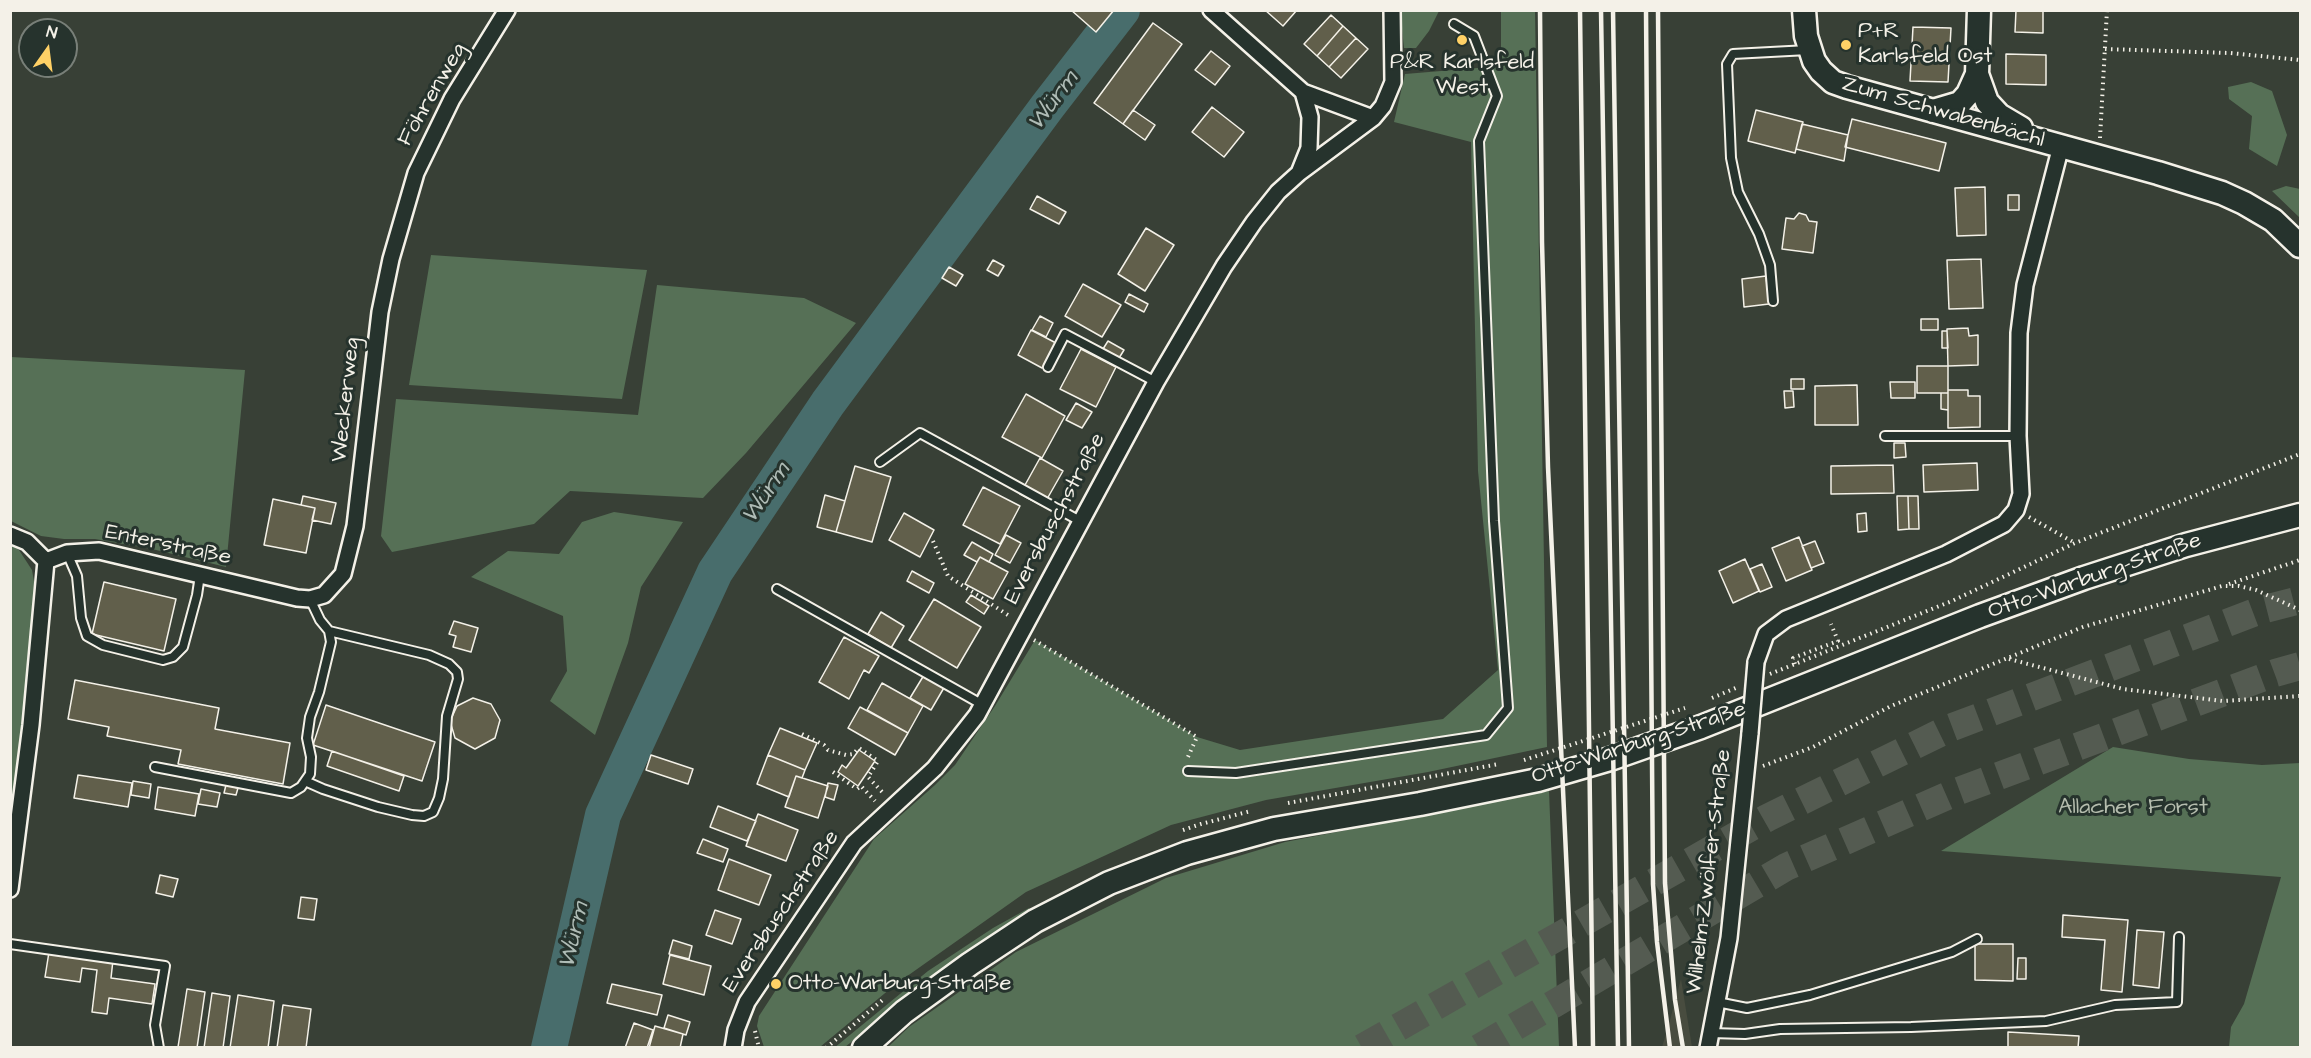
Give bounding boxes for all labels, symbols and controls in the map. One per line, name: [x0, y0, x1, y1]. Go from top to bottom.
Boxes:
north arrow: [18, 18, 78, 78]
place label: P+R Karlsfeld Ost: [1858, 19, 1992, 70]
text: N: [44, 21, 59, 44]
marker: P&R Karlsfeld West: [1455, 33, 1469, 47]
marker: P+R Karlsfeld Ost: [1839, 38, 1853, 52]
street label: Föhrenweg: [393, 39, 473, 151]
place label: P&R Karlsfeld West: [1390, 50, 1534, 101]
water label: Würm: [1022, 67, 1086, 137]
street label: Zum Schwabenbächl: [1839, 71, 2047, 155]
street label: Weckerweg: [327, 336, 367, 464]
street label: Eversbuschstraße: [1000, 429, 1112, 609]
water label: Würm: [736, 458, 798, 530]
street label: Enterstraße: [103, 520, 233, 572]
street label: Otto-Warburg-Straße: [1985, 528, 2205, 626]
street label: Otto-Warburg-Straße: [1529, 697, 1749, 791]
street label: Wilhelm-Zwölfer-Straße: [1682, 748, 1738, 996]
park label: Allacher Forst: [2058, 795, 2208, 821]
street label: Eversbuschstraße: [718, 826, 846, 998]
water label: Würm: [553, 900, 597, 972]
place label: Otto-Warburg-Straße: [788, 971, 1012, 997]
marker: Otto-Warburg-Straße: [769, 977, 783, 991]

